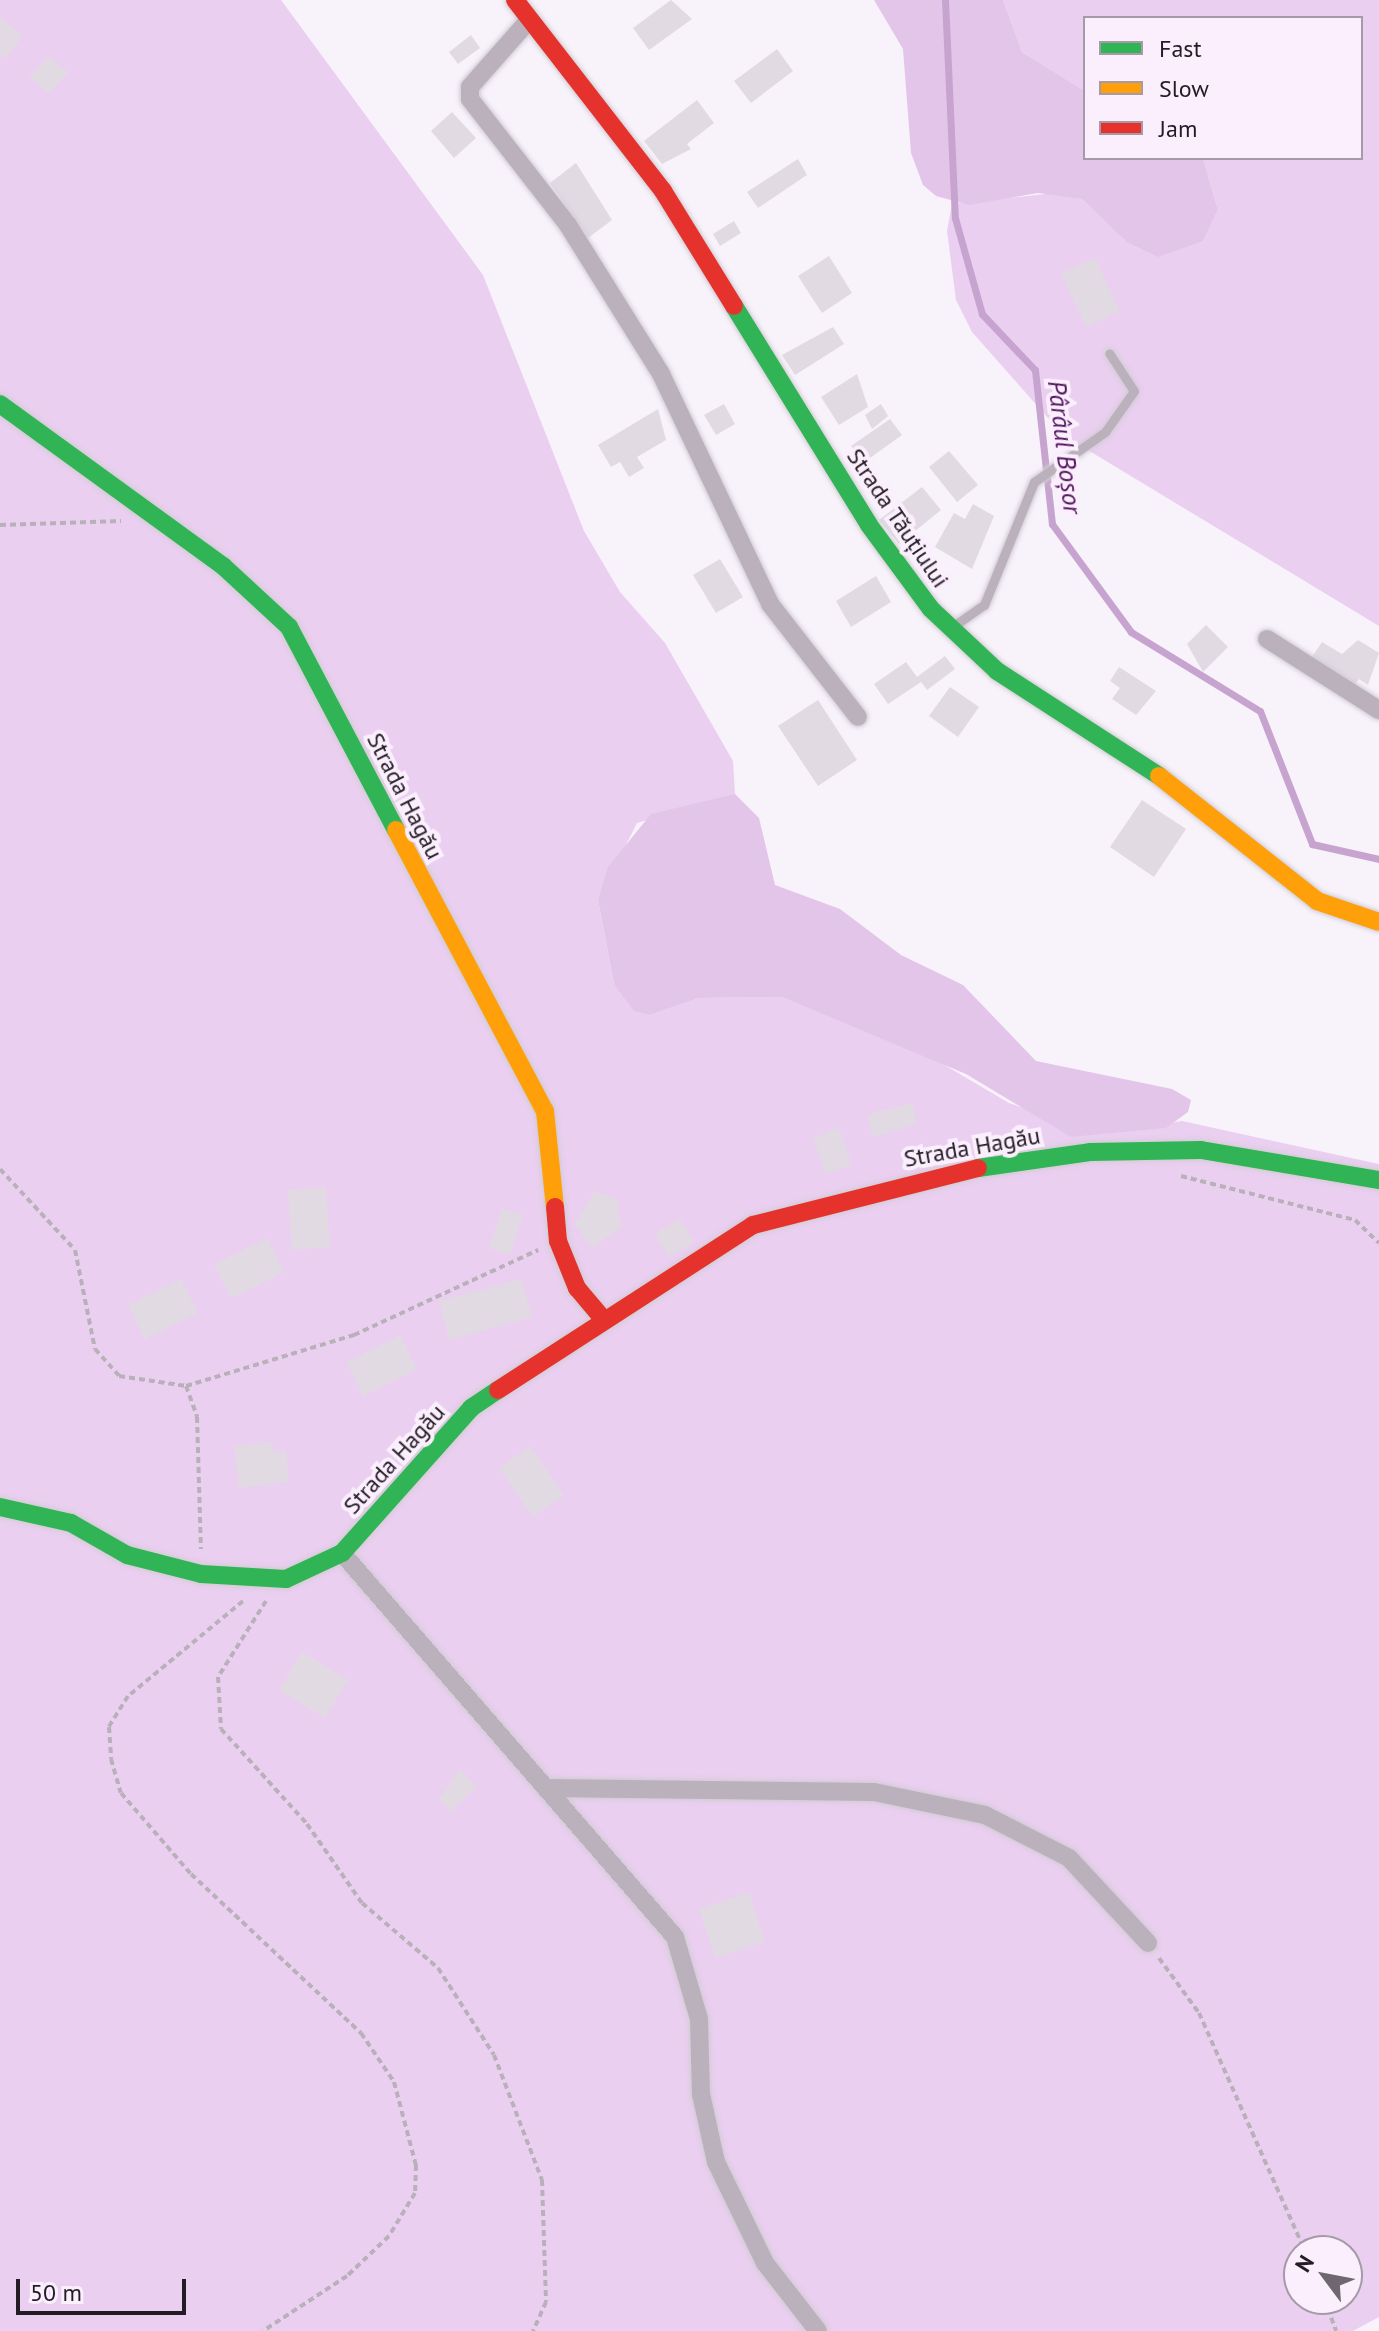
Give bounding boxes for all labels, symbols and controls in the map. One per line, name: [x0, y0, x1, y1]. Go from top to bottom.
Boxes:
legend: [1083, 16, 1363, 160]
text: Fast: [1159, 33, 1202, 64]
text: Slow: [1159, 73, 1209, 104]
text: Jam: [1159, 113, 1197, 144]
water label: Pârâul Boșor: [1041, 379, 1089, 515]
street label: Strada Tăuțiului: [841, 443, 955, 593]
street label: Strada Hagău: [361, 728, 449, 864]
street label: Strada Hagău: [902, 1121, 1042, 1173]
street label: Strada Hagău: [337, 1398, 451, 1520]
north arrow: [1283, 2235, 1363, 2315]
text: N: [1289, 2250, 1320, 2277]
scale bar: [20, 2263, 190, 2313]
text: 50 m: [30, 2277, 82, 2308]

